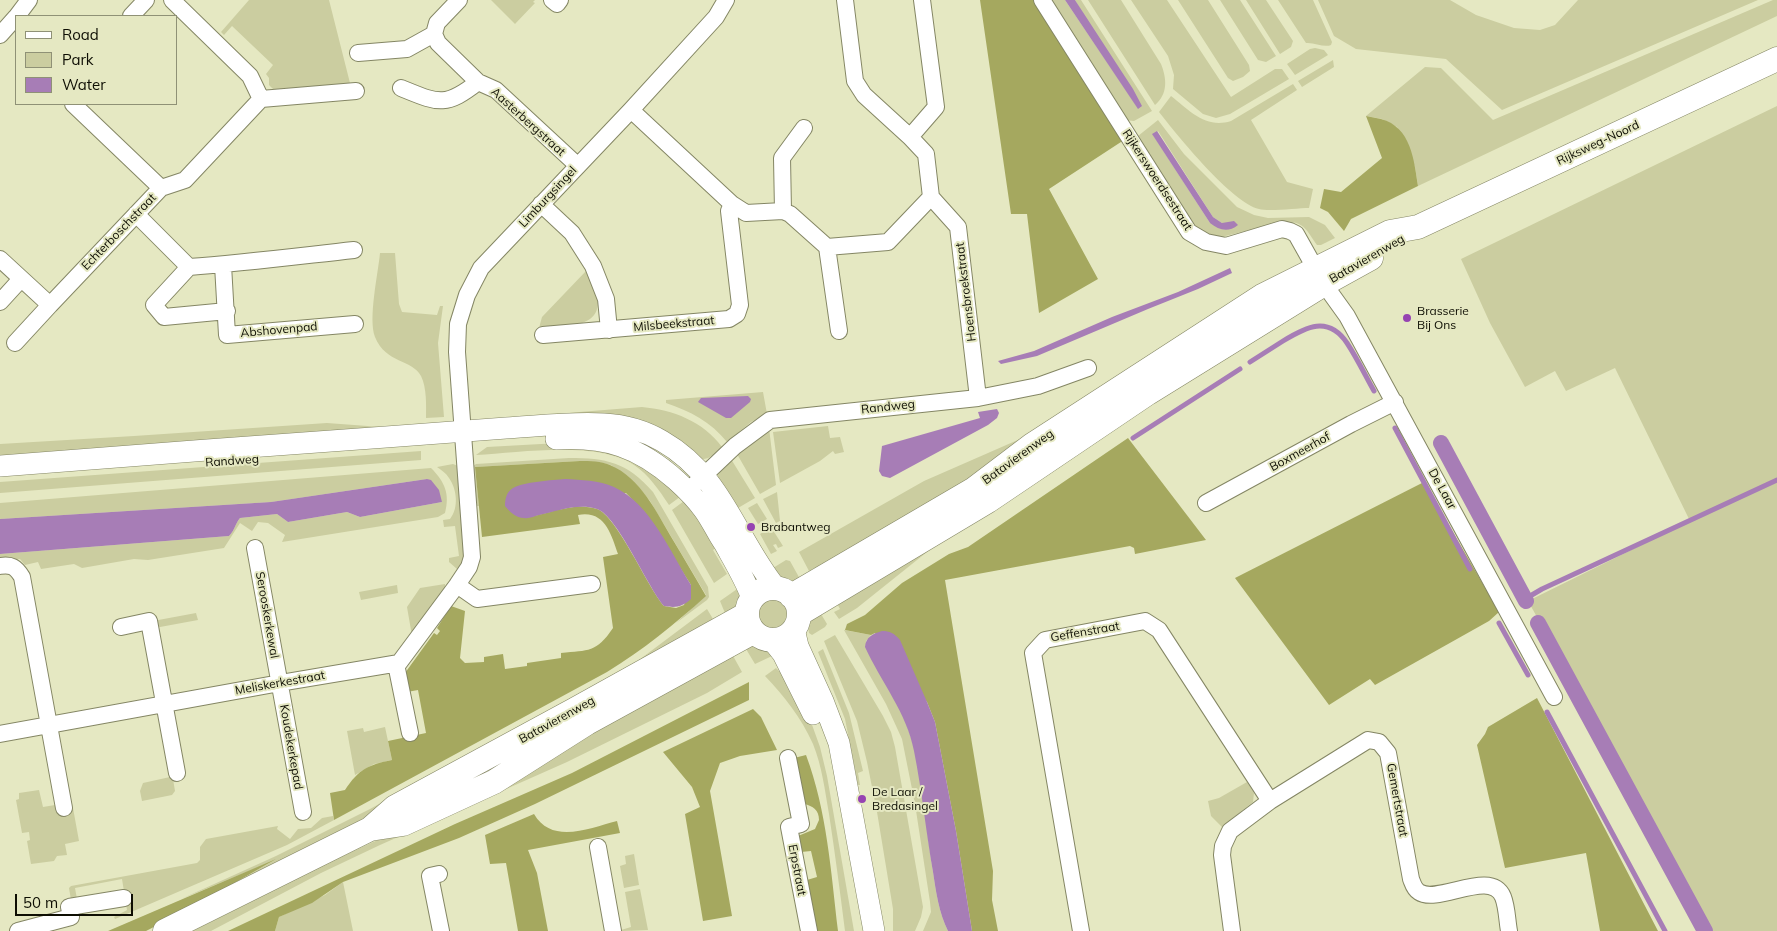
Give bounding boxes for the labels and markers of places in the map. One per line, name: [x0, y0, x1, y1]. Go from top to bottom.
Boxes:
place label: Brasserie Bij Ons: [1417, 304, 1469, 332]
marker: Brasserie Bij Ons: [1401, 312, 1413, 324]
place label: Brabantweg: [761, 520, 830, 534]
marker: Brabantweg: [745, 521, 757, 533]
place label: De Laar / Bredasingel: [872, 785, 938, 813]
marker: De Laar / Bredasingel: [856, 793, 868, 805]

